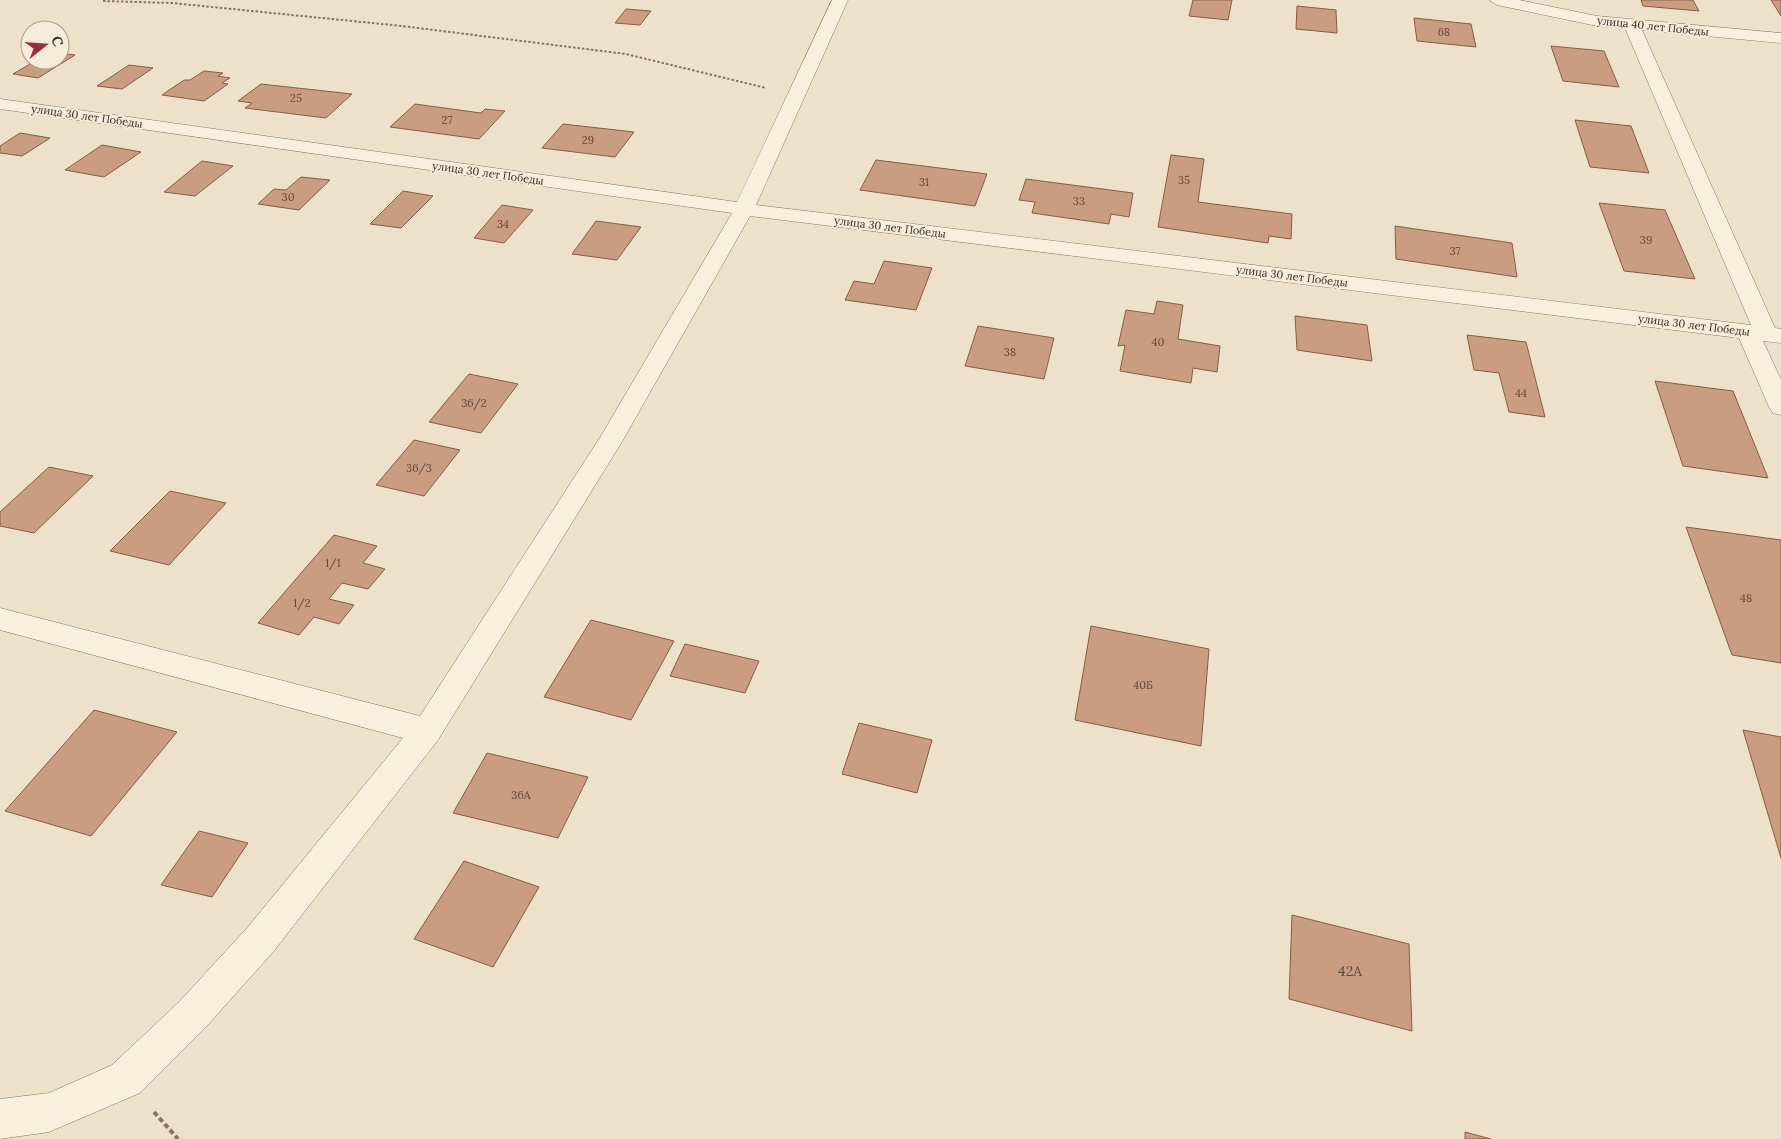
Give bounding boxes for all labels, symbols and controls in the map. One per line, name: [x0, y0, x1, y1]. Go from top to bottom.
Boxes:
street label: улица 40 лет Победы: [1596, 13, 1710, 39]
north arrow: [20, 20, 70, 70]
house number: 68: [1438, 25, 1450, 39]
text: С: [47, 34, 68, 49]
house number: 25: [290, 91, 302, 105]
street label: улица 30 лет Победы: [30, 101, 144, 131]
house number: 27: [442, 113, 452, 127]
house number: 29: [582, 133, 594, 147]
street label: улица 30 лет Победы: [431, 158, 545, 188]
house number: 35: [1178, 173, 1190, 187]
house number: 31: [919, 175, 929, 189]
house number: 30: [282, 190, 295, 204]
house number: 33: [1073, 194, 1085, 208]
street label: улица 30 лет Победы: [833, 213, 947, 241]
house number: 34: [497, 217, 509, 231]
house number: 39: [1640, 233, 1652, 247]
house number: 37: [1450, 244, 1460, 258]
street label: улица 30 лет Победы: [1235, 262, 1349, 290]
street label: улица 30 лет Победы: [1637, 311, 1751, 339]
house number: 40: [1152, 335, 1165, 349]
house number: 38: [1004, 345, 1016, 359]
house number: 44: [1515, 386, 1527, 400]
house number: 36/2: [461, 396, 487, 411]
house number: 36/3: [406, 461, 432, 476]
house number: 1/1: [325, 556, 341, 571]
house number: 48: [1740, 591, 1752, 605]
house number: 1/2: [293, 596, 311, 611]
house number: 40Б: [1133, 678, 1153, 692]
house number: 36А: [511, 788, 532, 802]
house number: 42А: [1338, 962, 1362, 980]

